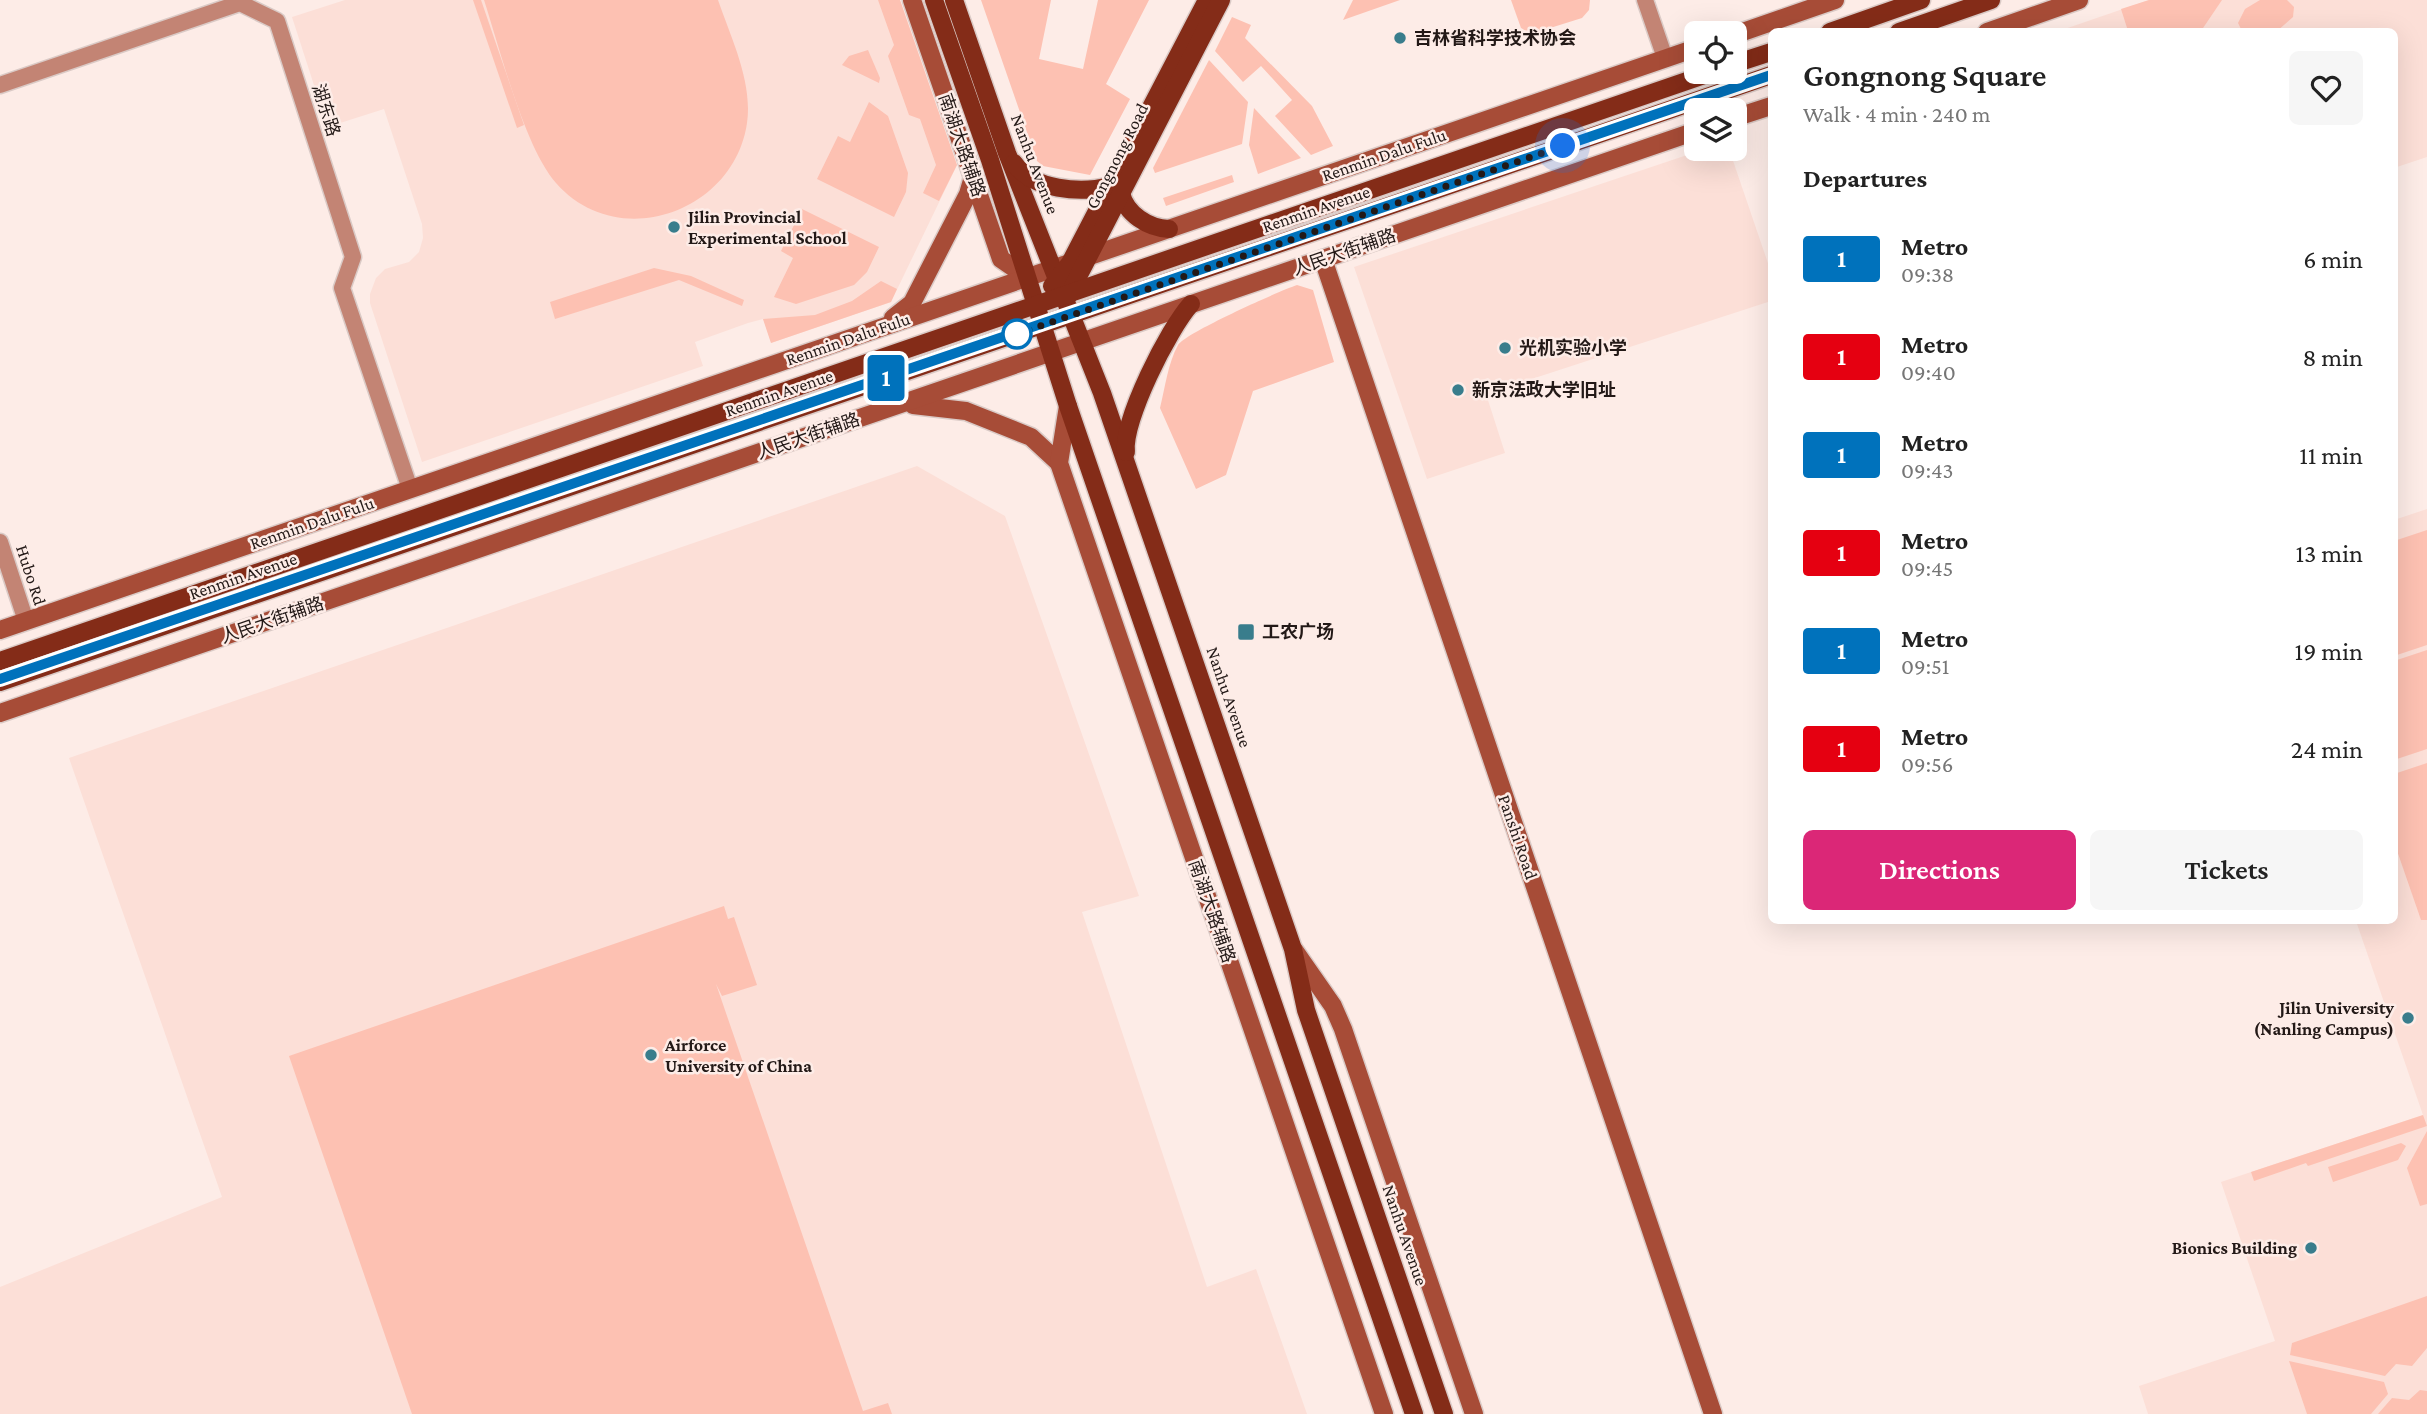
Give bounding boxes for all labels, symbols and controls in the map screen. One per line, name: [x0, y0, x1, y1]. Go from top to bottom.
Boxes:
map controls: [1684, 21, 1747, 161]
button: locate: [1684, 21, 1747, 84]
place label: 吉林省科学技术协会: [1414, 28, 1576, 48]
marker: 吉林省科学技术协会: [1392, 30, 1408, 46]
button: heart: [2289, 51, 2363, 125]
text: Gongnong Square: [1803, 56, 2047, 93]
street label: 湖东路: [308, 81, 344, 139]
street label: 南湖大路辅路: [935, 91, 989, 199]
button: layers: [1684, 98, 1747, 161]
street label: Gongnong Road: [1082, 100, 1152, 212]
text: Walk · 4 min · 240 m: [1803, 101, 1990, 127]
street label: Nanhu Avenue: [1007, 111, 1063, 217]
street label: Renmin Dalu Fulu: [1319, 124, 1449, 186]
your location: [1545, 128, 1580, 163]
text: Departures: [1803, 164, 1927, 193]
street label: Renmin Avenue: [1260, 181, 1373, 237]
place label: Jilin Provincial Experimental School: [686, 207, 847, 248]
marker: Jilin Provincial Experimental School: [666, 219, 682, 235]
street label: 人民大街辅路: [1290, 225, 1398, 279]
text: Metro: [1901, 232, 1968, 261]
text: 1: [1837, 245, 1846, 272]
text: 6 min: [2303, 245, 2363, 274]
text: 09:38: [1901, 261, 1954, 287]
street label: Renmin Dalu Fulu: [783, 308, 913, 370]
unlabelled marker: [1002, 319, 1032, 349]
text: Metro: [1901, 330, 1968, 359]
place label: 光机实验小学: [1519, 338, 1627, 358]
marker: 光机实验小学: [1497, 340, 1513, 356]
text: 1: [1837, 343, 1846, 370]
text: 8 min: [2302, 343, 2363, 372]
line badge: 1: [863, 355, 909, 401]
text: 09:40: [1901, 359, 1956, 385]
text: 1: [882, 364, 890, 391]
street label: Renmin Avenue: [723, 365, 836, 421]
place label: 新京法政大学旧址: [1472, 379, 1616, 400]
marker: 新京法政大学旧址: [1450, 382, 1466, 398]
street label: 人民大街辅路: [754, 409, 862, 463]
text: Metro: [1901, 428, 1968, 457]
text: 1: [1837, 441, 1846, 468]
text: 11 min: [2299, 441, 2363, 470]
text: 09:43: [1901, 457, 1953, 483]
street label: Renmin Dalu Fulu: [247, 492, 377, 554]
text: Metro: [1901, 526, 1968, 555]
text: 1: [1837, 539, 1846, 566]
text: 13 min: [2295, 539, 2363, 568]
street label: Hubo Rd: [12, 542, 50, 608]
street label: Renmin Avenue: [187, 548, 300, 604]
text: 09:45: [1901, 555, 1953, 581]
street label: 人民大街辅路: [218, 593, 326, 647]
marker: 工农广场: [1236, 622, 1256, 642]
place label: 工农广场: [1262, 622, 1334, 642]
text: Metro: [1901, 624, 1968, 653]
text: 1: [1837, 637, 1846, 664]
text: 19 min: [2295, 637, 2363, 666]
street label: Nanhu Avenue: [1202, 644, 1256, 750]
text: 09:51: [1901, 653, 1949, 679]
text: Metro: [1901, 722, 1968, 751]
text: 1: [1837, 735, 1846, 762]
text: 24 min: [2291, 735, 2363, 764]
text: 09:56: [1901, 751, 1953, 777]
street label: Panshi Road: [1494, 792, 1542, 882]
button: Directions: [1803, 830, 2076, 910]
button: Tickets: [2090, 830, 2363, 910]
street label: 南湖大路辅路: [1185, 857, 1239, 965]
place label: Jilin University (Nanling Campus): [2254, 998, 2394, 1040]
marker: Jilin University (Nanling Campus): [2400, 1010, 2416, 1026]
place label: Airforce University of China: [664, 1035, 812, 1076]
marker: Airforce University of China: [643, 1047, 659, 1063]
street label: Nanhu Avenue: [1378, 1182, 1432, 1288]
place label: Bionics Building: [2172, 1238, 2297, 1258]
marker: Bionics Building: [2303, 1240, 2319, 1256]

